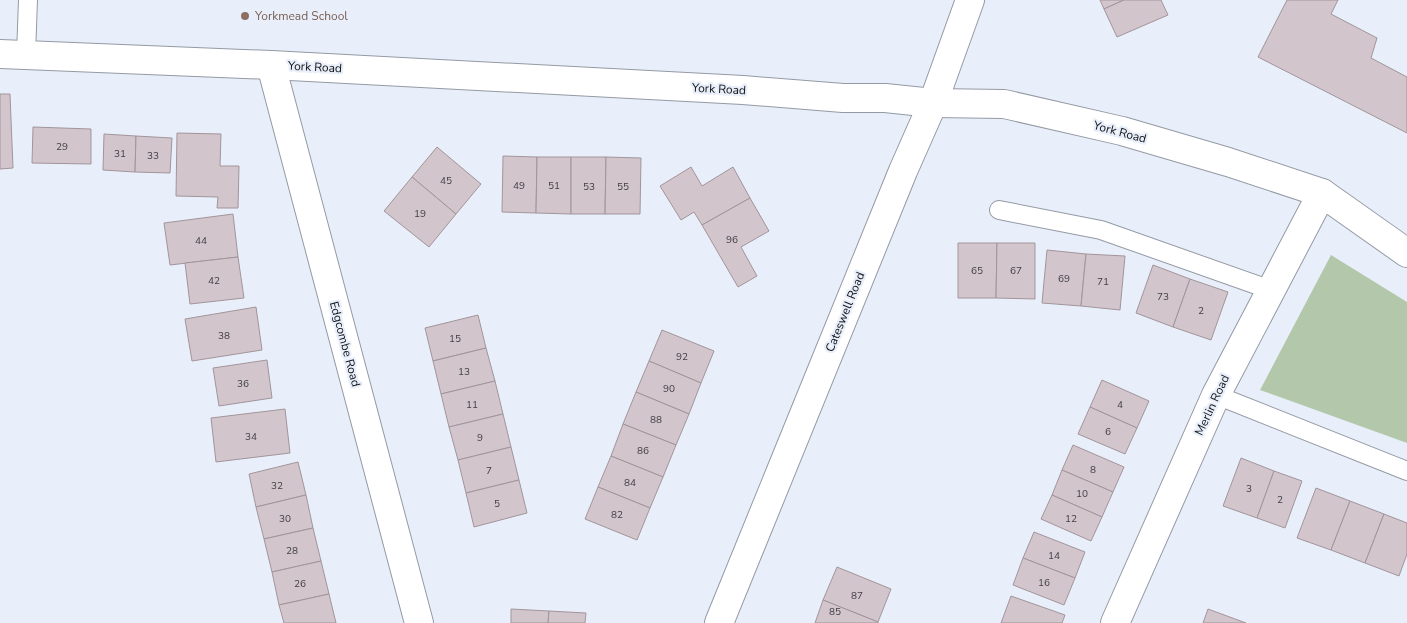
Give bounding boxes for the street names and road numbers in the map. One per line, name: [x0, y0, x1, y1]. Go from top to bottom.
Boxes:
street label: York Road: [287, 58, 342, 76]
street label: York Road: [691, 80, 746, 98]
street label: York Road: [1091, 117, 1148, 147]
street label: Cateswell Road: [822, 270, 868, 354]
street label: Edgcombe Road: [326, 300, 364, 388]
street label: Merlin Road: [1191, 372, 1233, 438]

